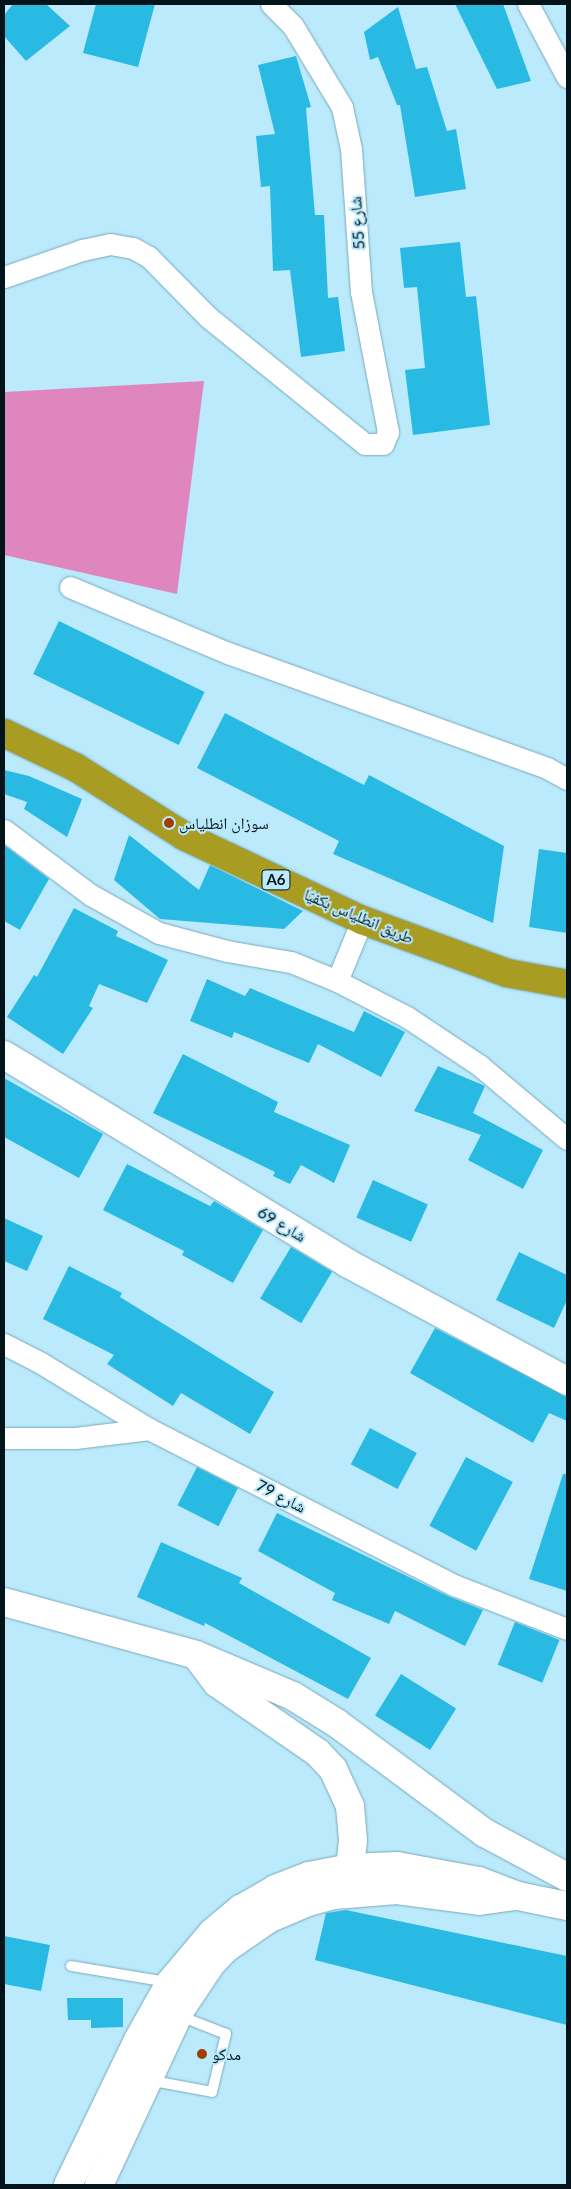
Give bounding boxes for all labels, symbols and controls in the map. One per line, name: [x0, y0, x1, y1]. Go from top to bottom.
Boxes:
street label: شارع 55: [346, 196, 368, 250]
place label: سوزان انطلياس: [179, 813, 269, 833]
marker: سوزان انطلياس: [163, 817, 175, 829]
road number: A6: [261, 868, 291, 892]
street label: طريق انطلياس بكفيّا: [301, 884, 417, 948]
street label: شارع 69: [254, 1202, 310, 1246]
street label: شارع 79: [253, 1475, 309, 1517]
place label: مدكو: [212, 2044, 241, 2064]
marker: مدكو: [196, 2048, 208, 2060]

